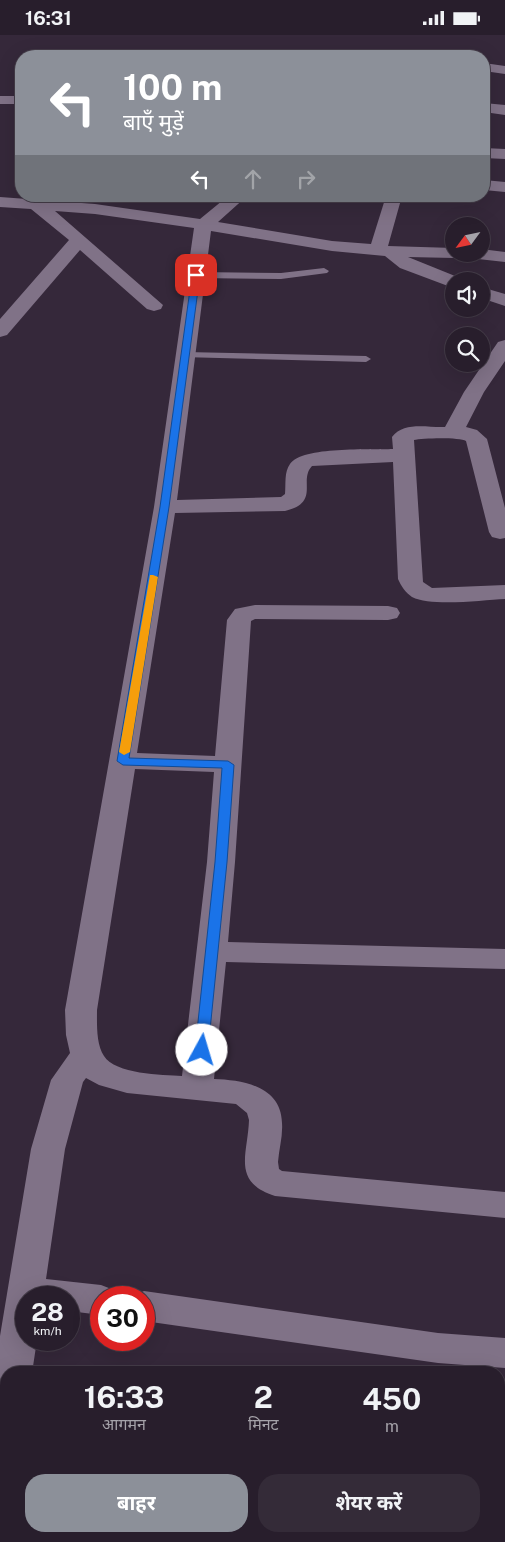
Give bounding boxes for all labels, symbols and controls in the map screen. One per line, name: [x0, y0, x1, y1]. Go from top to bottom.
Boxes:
text: 16:31: [25, 7, 72, 29]
text: 100 m: [123, 67, 222, 108]
icon: left: [40, 70, 105, 135]
text: बाएँ मुड़ें: [123, 109, 184, 135]
icon: left: [186, 165, 214, 193]
icon: ahead: [239, 165, 267, 193]
icon: right: [292, 165, 320, 193]
north arrow: [445, 217, 490, 263]
map controls: [445, 217, 490, 372]
pin: [175, 254, 217, 296]
icon: arrive: [182, 261, 210, 289]
button: sound: [445, 272, 490, 317]
button: search: [445, 327, 490, 372]
position arrow: [175, 1023, 227, 1075]
speed limit sign: 30: [90, 1286, 155, 1351]
text: 28: [31, 1297, 64, 1327]
text: km/h: [33, 1324, 62, 1338]
text: 16:33: [84, 1379, 164, 1415]
text: 2: [254, 1379, 273, 1415]
text: 450: [362, 1381, 421, 1417]
text: आगमन: [102, 1415, 146, 1434]
text: मिनट: [248, 1415, 279, 1434]
text: m: [385, 1417, 399, 1436]
button: बाहर: [25, 1474, 248, 1532]
button: शेयर करें: [258, 1474, 480, 1532]

